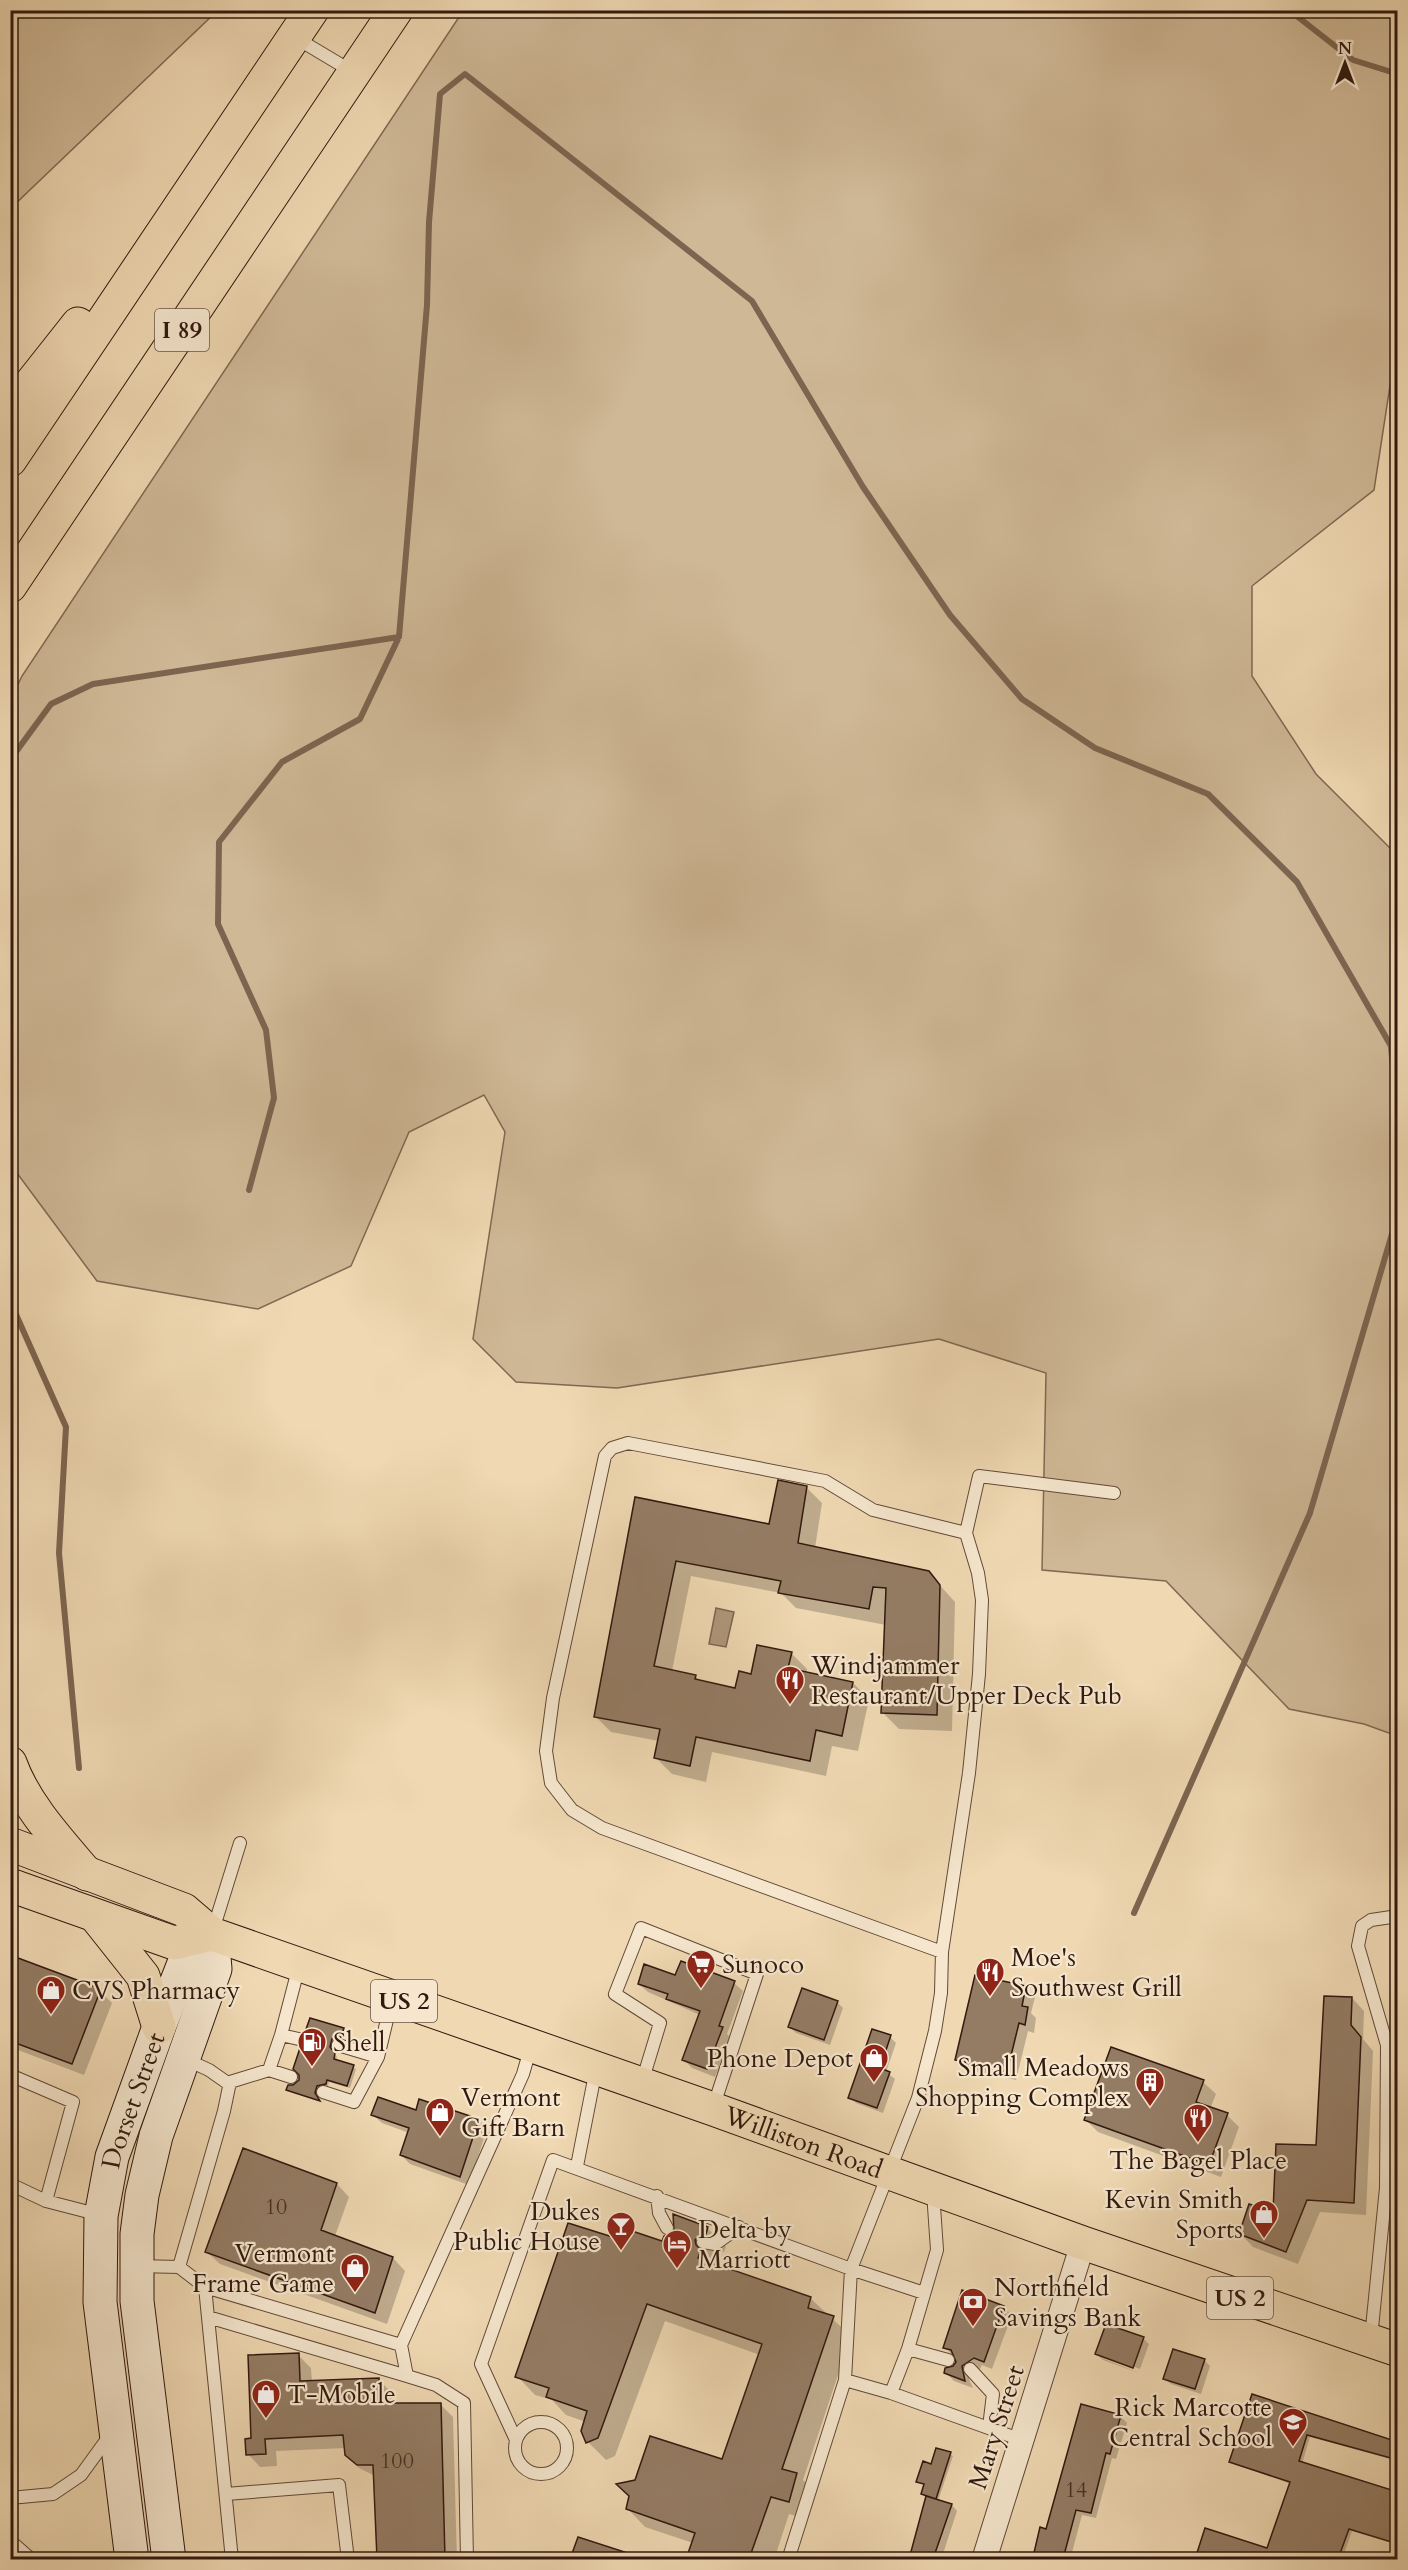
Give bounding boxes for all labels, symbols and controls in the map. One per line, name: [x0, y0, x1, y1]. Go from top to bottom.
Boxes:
north arrow: [1315, 33, 1375, 93]
text: N: [1338, 38, 1352, 60]
road number: I 89: [155, 309, 209, 351]
place label: Windjammer Restaurant/Upper Deck Pub: [810, 1648, 1122, 1713]
restaurant icon: Windjammer Restaurant/Upper Deck Pub: [774, 1664, 806, 1706]
place label: Moe's Southwest Grill: [1011, 1940, 1182, 2005]
place label: Sunoco: [722, 1947, 804, 1982]
supermarket icon: Sunoco: [685, 1948, 717, 1990]
restaurant icon: Moe's Southwest Grill: [974, 1956, 1006, 1998]
place label: CVS Pharmacy: [72, 1973, 240, 2008]
shop icon: CVS Pharmacy: [35, 1974, 67, 2016]
road number: US 2: [371, 1980, 437, 2022]
place label: Shell: [333, 2025, 386, 2060]
fuel station icon: Shell: [296, 2026, 328, 2068]
street label: Dorset Street: [93, 2028, 174, 2172]
place label: Phone Depot: [707, 2041, 853, 2076]
shop icon: Phone Depot: [858, 2042, 890, 2084]
place label: Small Meadows Shopping Complex: [915, 2050, 1129, 2115]
building icon: Small Meadows Shopping Complex: [1134, 2066, 1166, 2108]
place label: Vermont Gift Barn: [461, 2080, 565, 2145]
shop icon: Vermont Gift Barn: [424, 2096, 456, 2138]
street label: Williston Road: [718, 2097, 888, 2187]
restaurant icon: The Bagel Place: [1182, 2102, 1214, 2144]
place label: The Bagel Place: [1109, 2143, 1287, 2178]
place label: Kevin Smith Sports: [1105, 2182, 1243, 2247]
house number: 10: [265, 2192, 287, 2222]
place label: Dukes Public House: [453, 2194, 600, 2259]
shop icon: Kevin Smith Sports: [1248, 2198, 1280, 2240]
bar icon: Dukes Public House: [605, 2210, 637, 2252]
place label: Delta by Marriott: [698, 2212, 792, 2277]
hotel icon: Delta by Marriott: [661, 2228, 693, 2270]
place label: Vermont Frame Game: [192, 2236, 334, 2301]
shop icon: Vermont Frame Game: [339, 2252, 371, 2294]
place label: Northfield Savings Bank: [994, 2270, 1141, 2335]
road number: US 2: [1207, 2277, 1273, 2319]
bank icon: Northfield Savings Bank: [957, 2286, 989, 2328]
street label: Mary Street: [960, 2361, 1033, 2494]
place label: T-Mobile: [287, 2377, 396, 2412]
shop icon: T-Mobile: [250, 2378, 282, 2420]
place label: Rick Marcotte Central School: [1109, 2390, 1272, 2455]
school or university icon: Rick Marcotte Central School: [1277, 2406, 1309, 2448]
house number: 100: [380, 2446, 414, 2476]
house number: 14: [1065, 2475, 1087, 2505]

